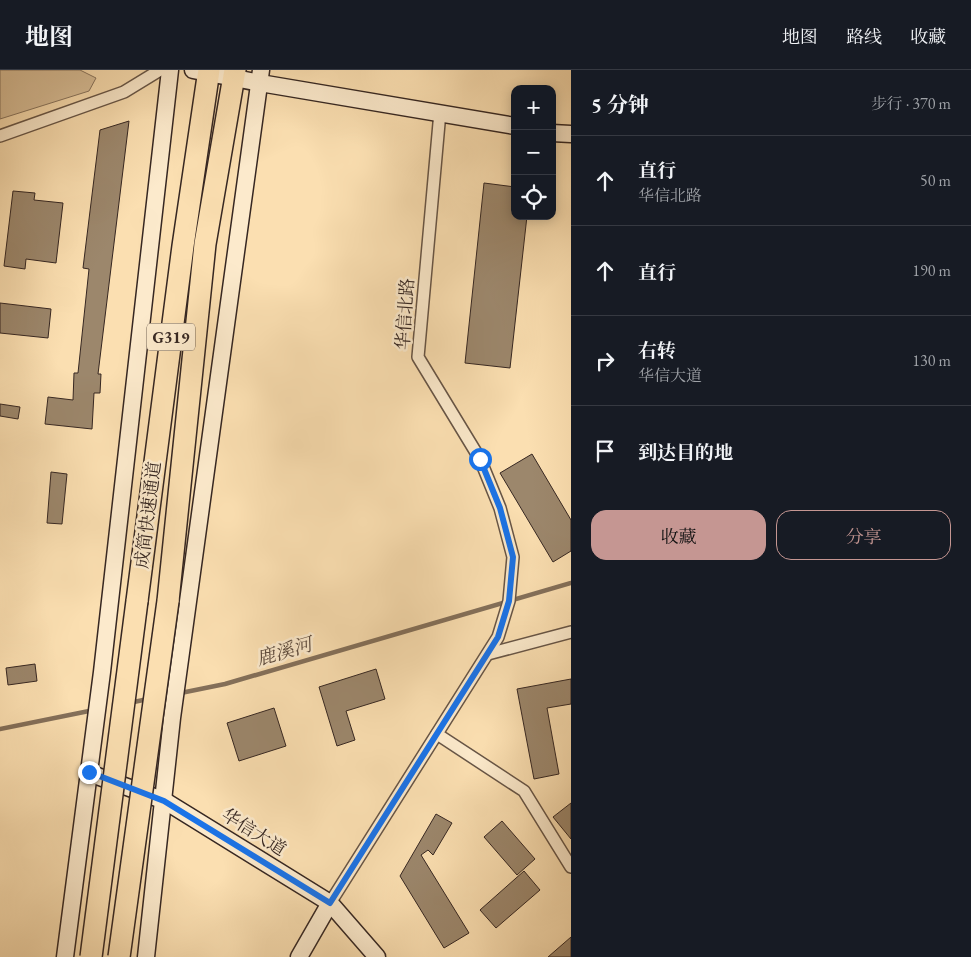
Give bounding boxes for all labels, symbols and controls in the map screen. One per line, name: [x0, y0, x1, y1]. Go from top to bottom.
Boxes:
text: 地图: [25, 21, 73, 52]
text: 地图: [782, 25, 818, 48]
text: 路线: [846, 25, 882, 48]
text: 收藏: [910, 25, 946, 48]
map controls: [511, 85, 556, 220]
button: +: [511, 85, 556, 130]
text: 5 分钟: [591, 91, 649, 118]
text: 步行 · 370 m: [871, 93, 951, 114]
button: −: [511, 130, 556, 175]
text: 直行: [638, 158, 676, 183]
icon: ahead: [591, 167, 619, 195]
text: 50 m: [920, 170, 951, 191]
button: locate: [511, 175, 556, 220]
text: 华信北路: [638, 185, 702, 206]
icon: ahead: [591, 257, 619, 285]
text: 直行: [638, 260, 676, 285]
text: 190 m: [912, 260, 951, 281]
street label: 华信北路: [391, 277, 418, 351]
road number: G319: [147, 323, 195, 350]
text: 右转: [638, 338, 676, 363]
icon: right: [591, 347, 619, 375]
text: 130 m: [912, 350, 951, 371]
text: 华信大道: [638, 365, 702, 386]
icon: arrive: [591, 437, 619, 465]
text: 到达目的地: [638, 440, 733, 465]
route start: [469, 448, 492, 471]
street label: 成简快速通道: [130, 460, 165, 570]
button: 收藏: [591, 510, 766, 560]
button: 分享: [776, 510, 951, 560]
water label: 鹿溪河: [253, 631, 318, 671]
route end: [78, 761, 101, 784]
street label: 华信大道: [218, 803, 291, 860]

